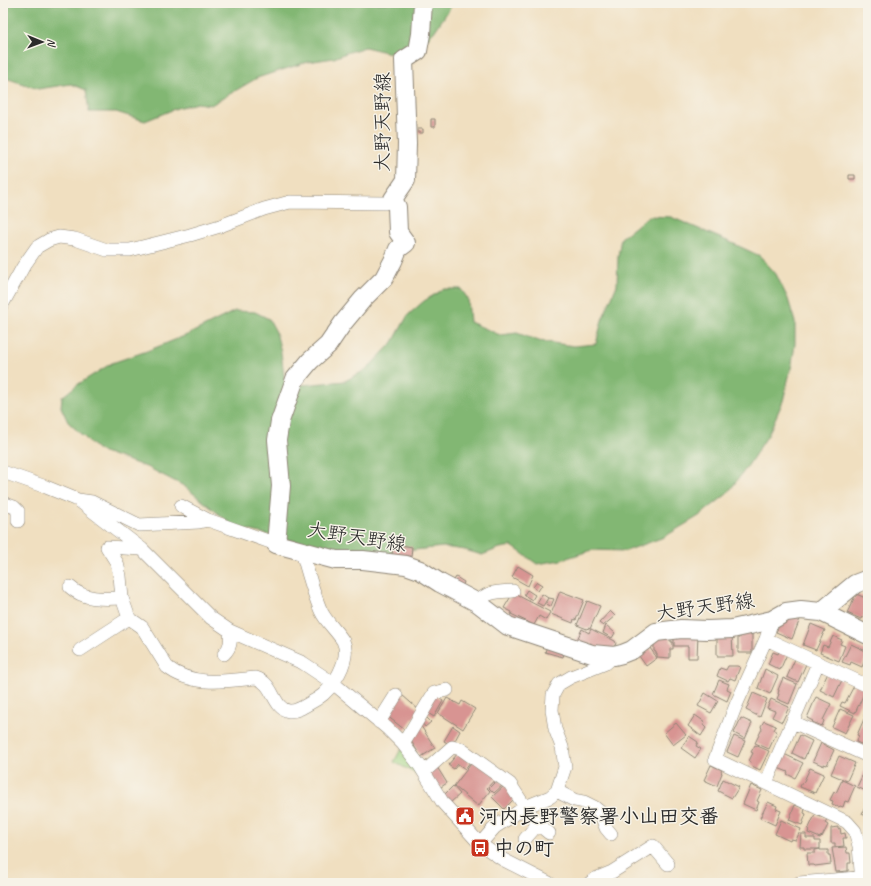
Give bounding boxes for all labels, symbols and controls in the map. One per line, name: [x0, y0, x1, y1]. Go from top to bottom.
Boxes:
north arrow: [22, 22, 62, 62]
text: N: [45, 39, 59, 48]
street label: 大野天野線: [370, 72, 395, 172]
street label: 大野天野線: [306, 517, 408, 557]
street label: 大野天野線: [654, 588, 756, 626]
place label: 河内長野警察署小山田交番: [479, 804, 719, 829]
public building icon: 河内長野警察署小山田交番: [454, 805, 476, 827]
place label: 中の町: [494, 836, 554, 861]
bus stop icon: 中の町: [469, 837, 491, 859]

